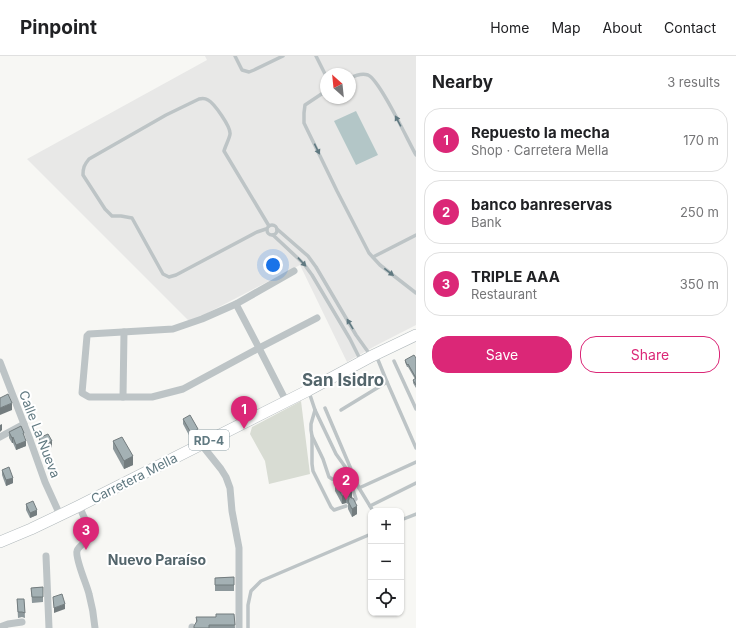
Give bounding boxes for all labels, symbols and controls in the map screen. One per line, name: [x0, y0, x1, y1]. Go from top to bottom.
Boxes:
text: Pinpoint: [20, 16, 97, 39]
text: Home: [490, 19, 529, 36]
text: Map: [551, 19, 581, 36]
text: About: [603, 19, 642, 36]
text: Contact: [664, 19, 716, 36]
north arrow: [320, 68, 356, 104]
text: Nearby: [432, 72, 493, 92]
text: 3 results: [667, 74, 720, 90]
one-way arrow: [395, 115, 401, 127]
text: Repuesto la mecha: [471, 123, 610, 142]
text: 1: [443, 132, 449, 148]
text: 170 m: [683, 132, 719, 148]
text: Shop · Carretera Mella: [471, 142, 608, 158]
one-way arrow: [314, 144, 320, 155]
text: banco banreservas: [471, 195, 612, 214]
text: 2: [442, 204, 450, 220]
text: 250 m: [680, 204, 719, 220]
text: Bank: [471, 214, 502, 230]
your location: [263, 255, 283, 275]
one-way arrow: [297, 257, 307, 267]
text: TRIPLE AAA: [471, 267, 560, 286]
one-way arrow: [384, 268, 395, 277]
text: 3: [442, 276, 450, 292]
text: 350 m: [680, 276, 719, 292]
text: Restaurant: [471, 286, 537, 302]
one-way arrow: [346, 319, 354, 329]
button: Save: [432, 336, 572, 373]
button: Share: [580, 336, 720, 373]
district label: San Isidro: [302, 370, 384, 390]
street label: Calle La Nueva: [16, 388, 64, 480]
pin: 1: [231, 396, 257, 429]
road number: RD-4: [189, 430, 229, 450]
street label: Carretera Mella: [88, 449, 180, 507]
pin: 2: [333, 467, 359, 500]
map controls: [368, 508, 404, 616]
button: +: [368, 508, 404, 544]
pin: 3: [73, 517, 99, 550]
button: −: [368, 544, 404, 580]
district label: Nuevo Paraíso: [108, 551, 207, 568]
button: locate: [368, 580, 404, 616]

